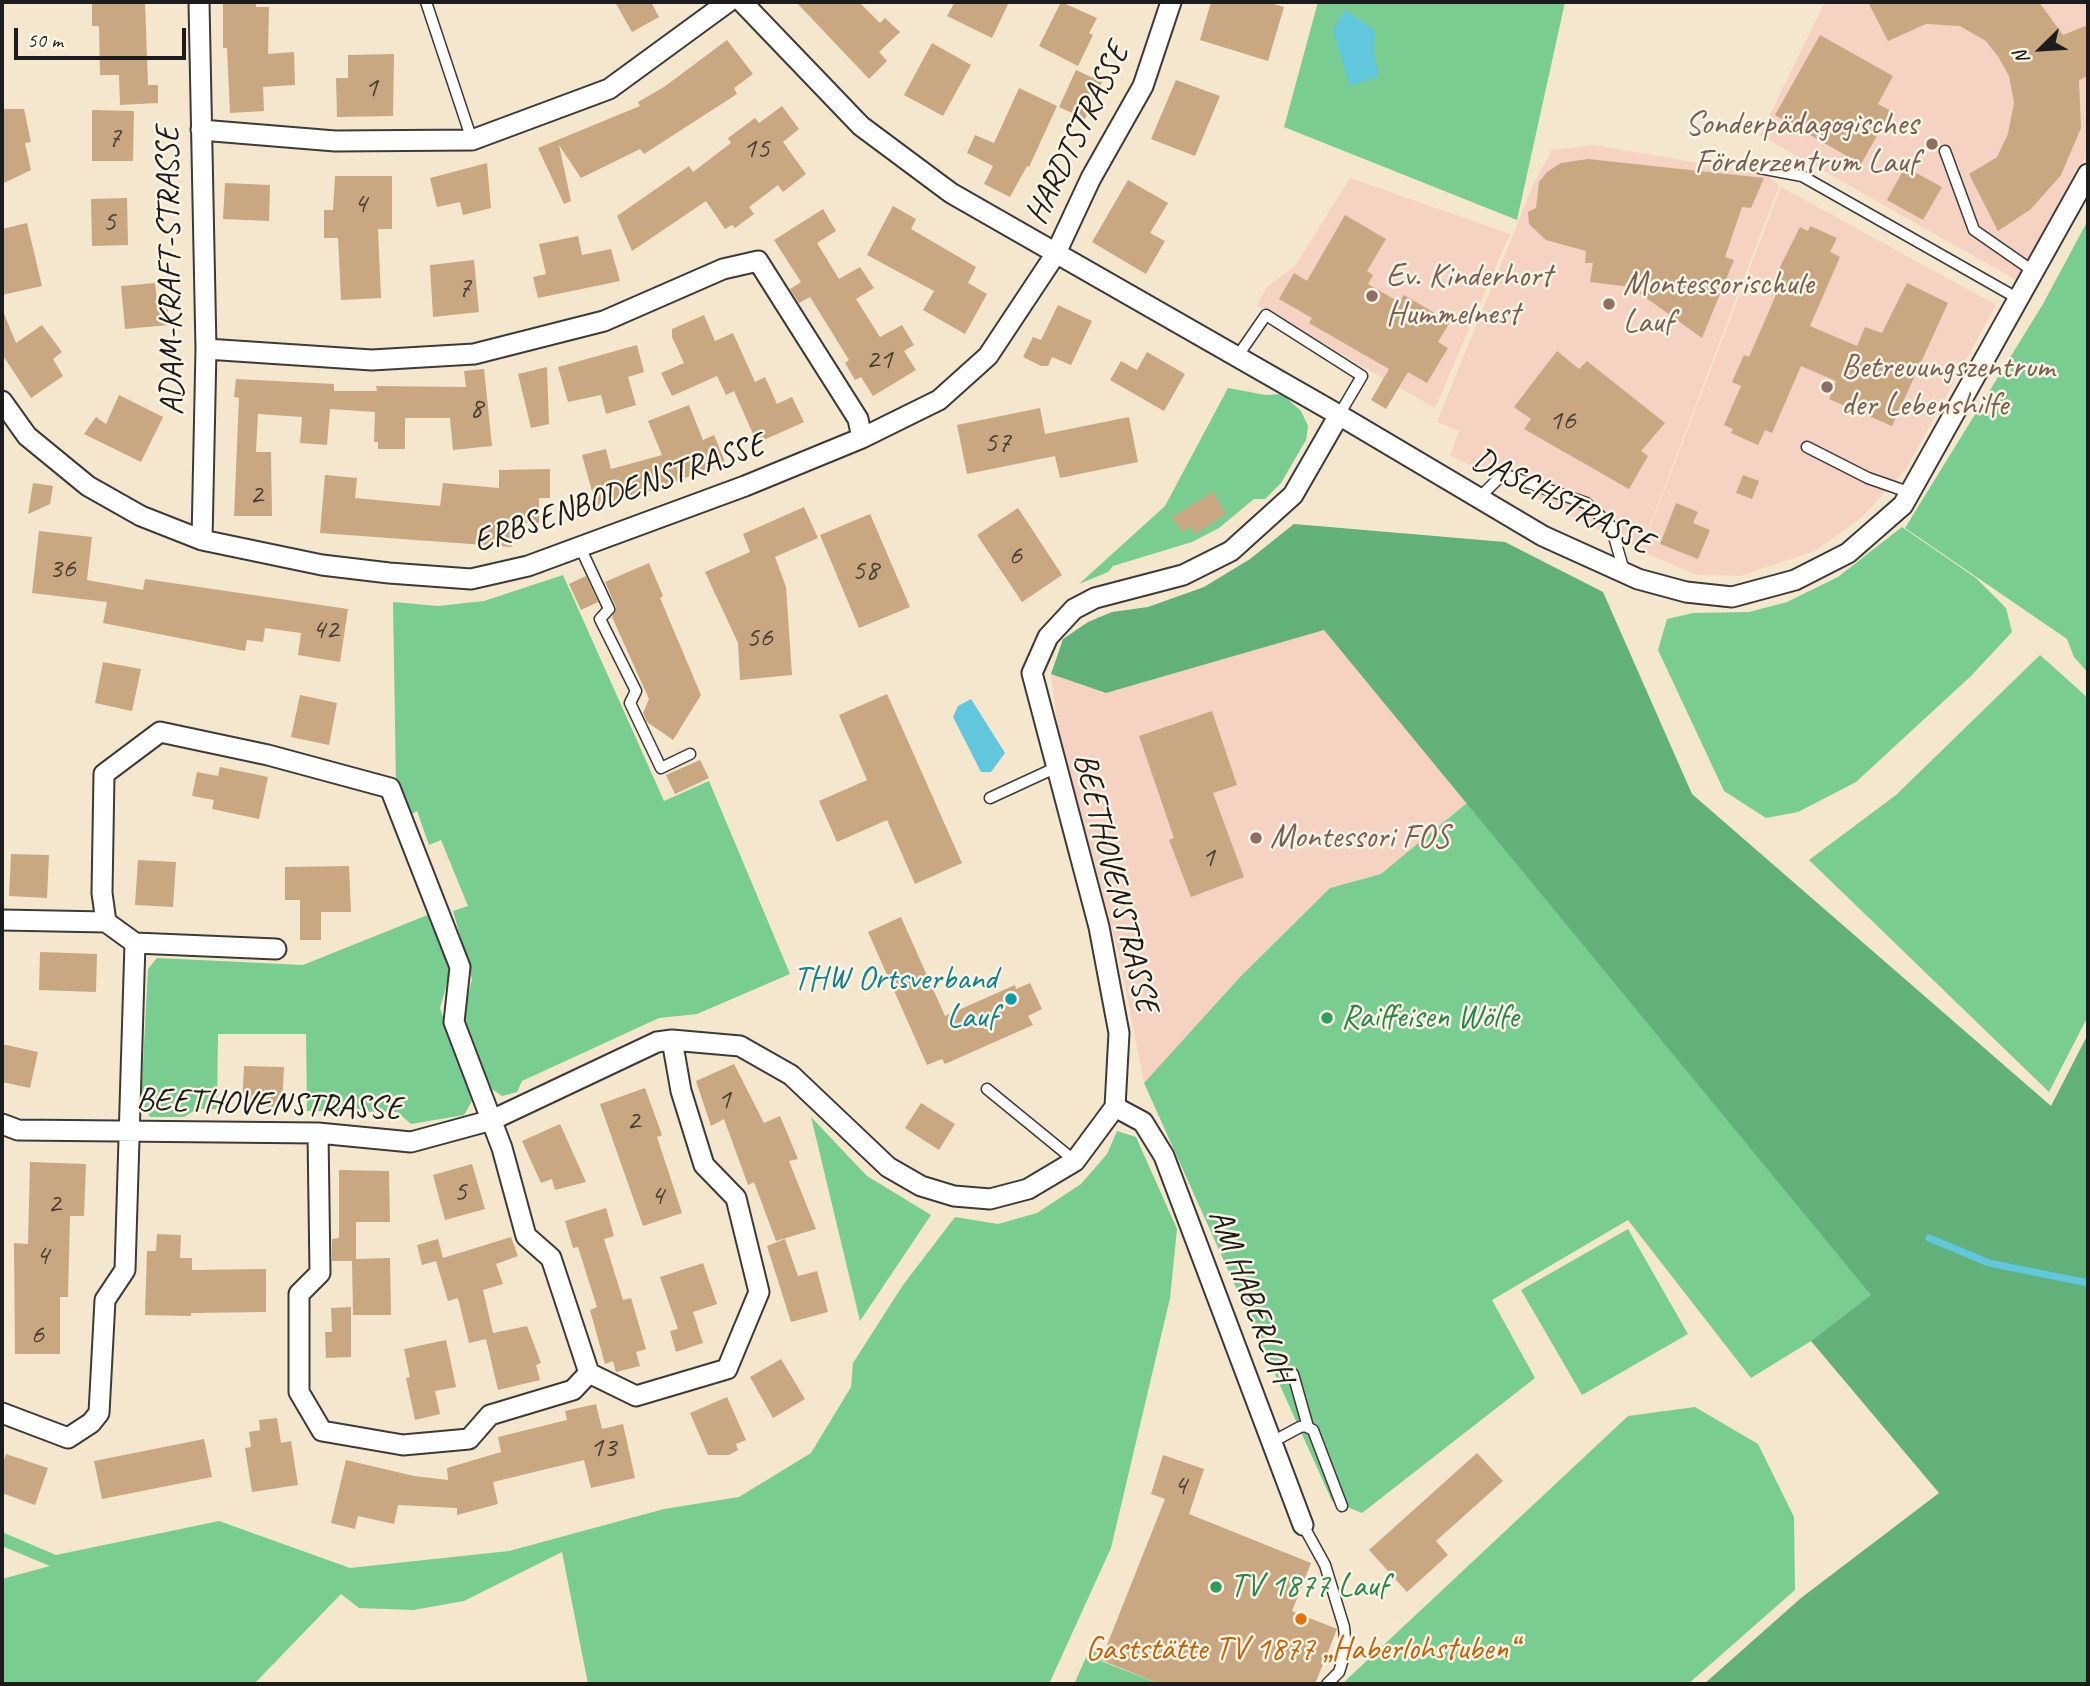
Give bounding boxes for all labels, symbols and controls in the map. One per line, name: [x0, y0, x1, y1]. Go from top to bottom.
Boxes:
scale bar: [18, 14, 189, 58]
north arrow: [2006, 14, 2076, 84]
text: 50 m: [27, 27, 63, 53]
street label: HARDTSTRASSE: [1017, 37, 1139, 231]
text: N: [2008, 47, 2035, 68]
house number: 1: [364, 70, 378, 106]
place label: Sonderpädagogisches Förderzentrum Lauf: [1685, 105, 1918, 183]
house number: 7: [107, 120, 121, 156]
street label: ADAM-KRAFT-STRASSE: [149, 126, 193, 416]
house number: 15: [743, 131, 769, 167]
marker: Sonderpädagogisches Förderzentrum Lauf: [1924, 136, 1940, 152]
house number: 4: [353, 186, 367, 222]
house number: 5: [102, 204, 116, 240]
place label: Ev. Kinderhort Hummelnest: [1386, 257, 1552, 335]
place label: Montessorischule Lauf: [1623, 265, 1814, 343]
house number: 7: [457, 270, 471, 306]
marker: Ev. Kinderhort Hummelnest: [1364, 288, 1380, 304]
marker: Montessorischule Lauf: [1601, 296, 1617, 312]
house number: 21: [866, 342, 892, 378]
place label: Betreuungszentrum der Lebenshilfe: [1841, 348, 2054, 426]
marker: Betreuungszentrum der Lebenshilfe: [1819, 379, 1835, 395]
house number: 8: [469, 391, 483, 427]
house number: 16: [1549, 403, 1575, 439]
house number: 57: [984, 425, 1010, 461]
street label: ERBSENBODENSTRASSE: [468, 426, 770, 562]
street label: DASCHSTRASSE: [1466, 440, 1658, 564]
house number: 2: [249, 477, 263, 513]
house number: 6: [1008, 538, 1022, 574]
house number: 36: [49, 551, 75, 587]
house number: 58: [852, 553, 878, 589]
house number: 42: [312, 612, 338, 648]
house number: 56: [746, 620, 772, 656]
street label: BEETHOVENSTRASSE: [1064, 749, 1166, 1017]
place label: Montessori FOS: [1270, 818, 1449, 858]
marker: Montessori FOS: [1248, 830, 1264, 846]
house number: 1: [1201, 840, 1215, 876]
place label: THW Ortsverband Lauf: [793, 960, 997, 1038]
marker: THW Ortsverband Lauf: [1003, 991, 1019, 1007]
place label: Raiffeisen Wölfe: [1341, 998, 1519, 1038]
marker: Raiffeisen Wölfe: [1319, 1010, 1335, 1026]
street label: BEETHOVENSTRASSE: [136, 1081, 402, 1129]
house number: 1: [717, 1082, 731, 1118]
house number: 2: [626, 1103, 640, 1139]
house number: 5: [453, 1174, 467, 1210]
house number: 4: [650, 1178, 664, 1214]
house number: 2: [47, 1186, 61, 1222]
street label: AM HABERLOH: [1199, 1204, 1301, 1388]
house number: 4: [35, 1238, 49, 1274]
house number: 6: [30, 1317, 44, 1353]
house number: 13: [590, 1430, 616, 1466]
house number: 4: [1173, 1468, 1187, 1504]
place label: TV 1877 Lauf: [1230, 1567, 1388, 1607]
marker: TV 1877 Lauf: [1208, 1579, 1224, 1595]
marker: Gaststätte TV 1877 „Haberlohstuben“: [1293, 1611, 1309, 1627]
place label: Gaststätte TV 1877 „Haberlohstuben“: [1085, 1630, 1517, 1670]

